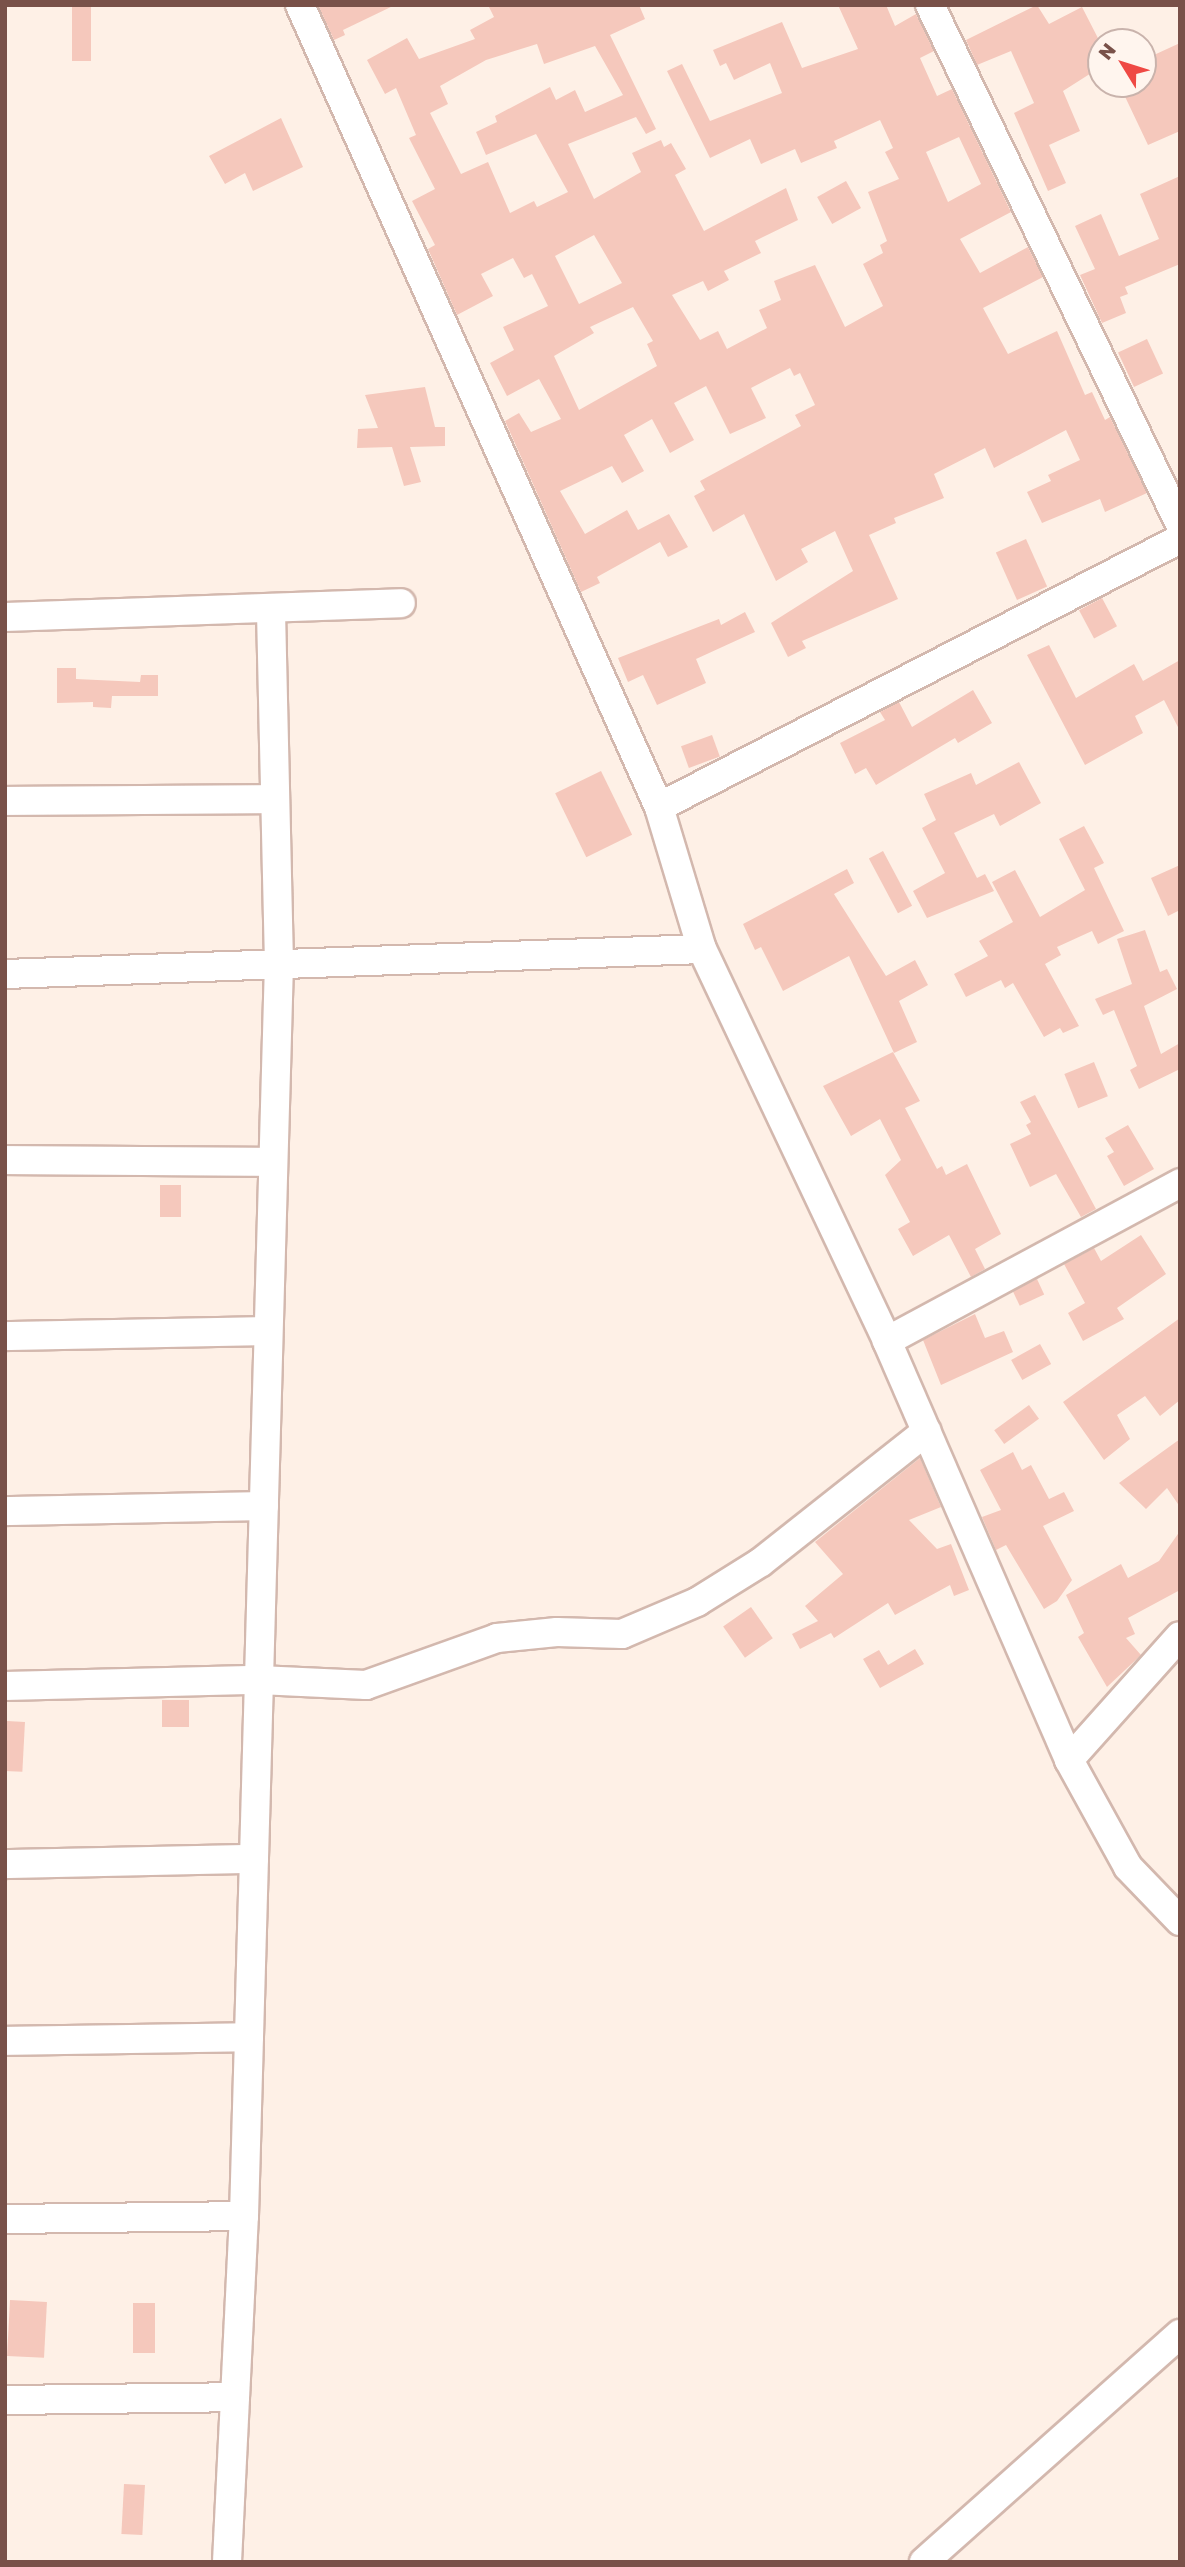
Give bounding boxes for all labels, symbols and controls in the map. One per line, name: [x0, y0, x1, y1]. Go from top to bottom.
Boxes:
north arrow: [1087, 28, 1157, 98]
text: N: [1093, 38, 1120, 64]

